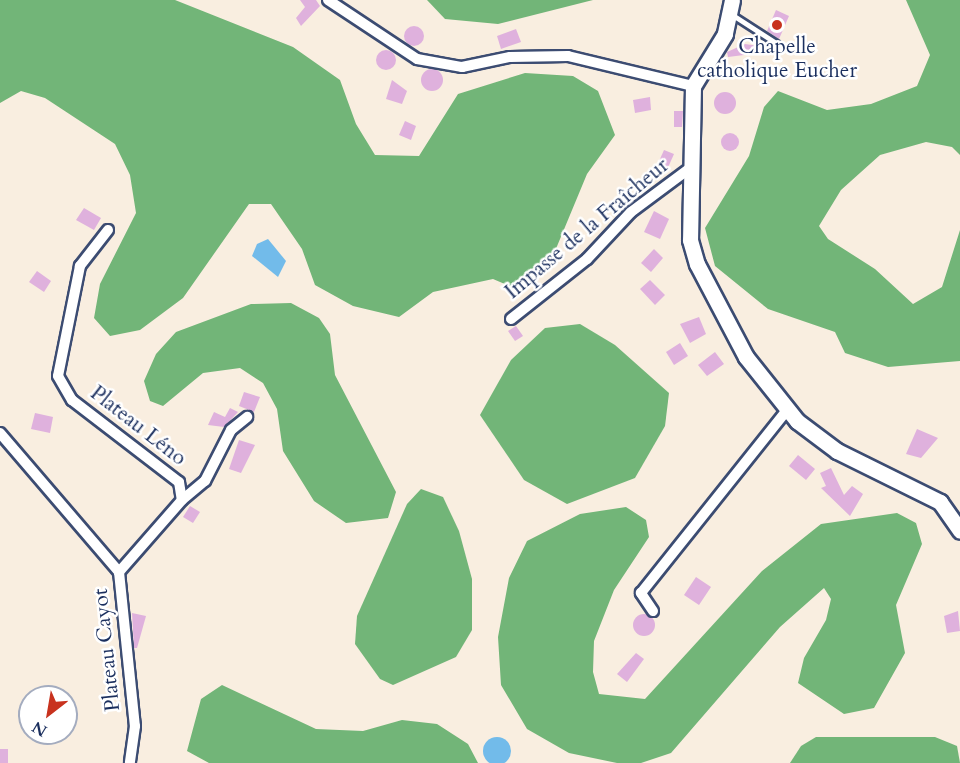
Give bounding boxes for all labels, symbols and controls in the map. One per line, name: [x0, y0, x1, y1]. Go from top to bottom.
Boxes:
marker: Chapelle catholique Eucher: [770, 18, 784, 32]
place label: Chapelle catholique Eucher: [697, 34, 857, 84]
street label: Impasse de la Fraîcheur: [500, 153, 674, 305]
street label: Plateau Léno: [85, 381, 191, 471]
street label: Plateau Cayot: [88, 587, 126, 713]
north arrow: [18, 685, 78, 745]
text: N: [28, 716, 51, 742]

